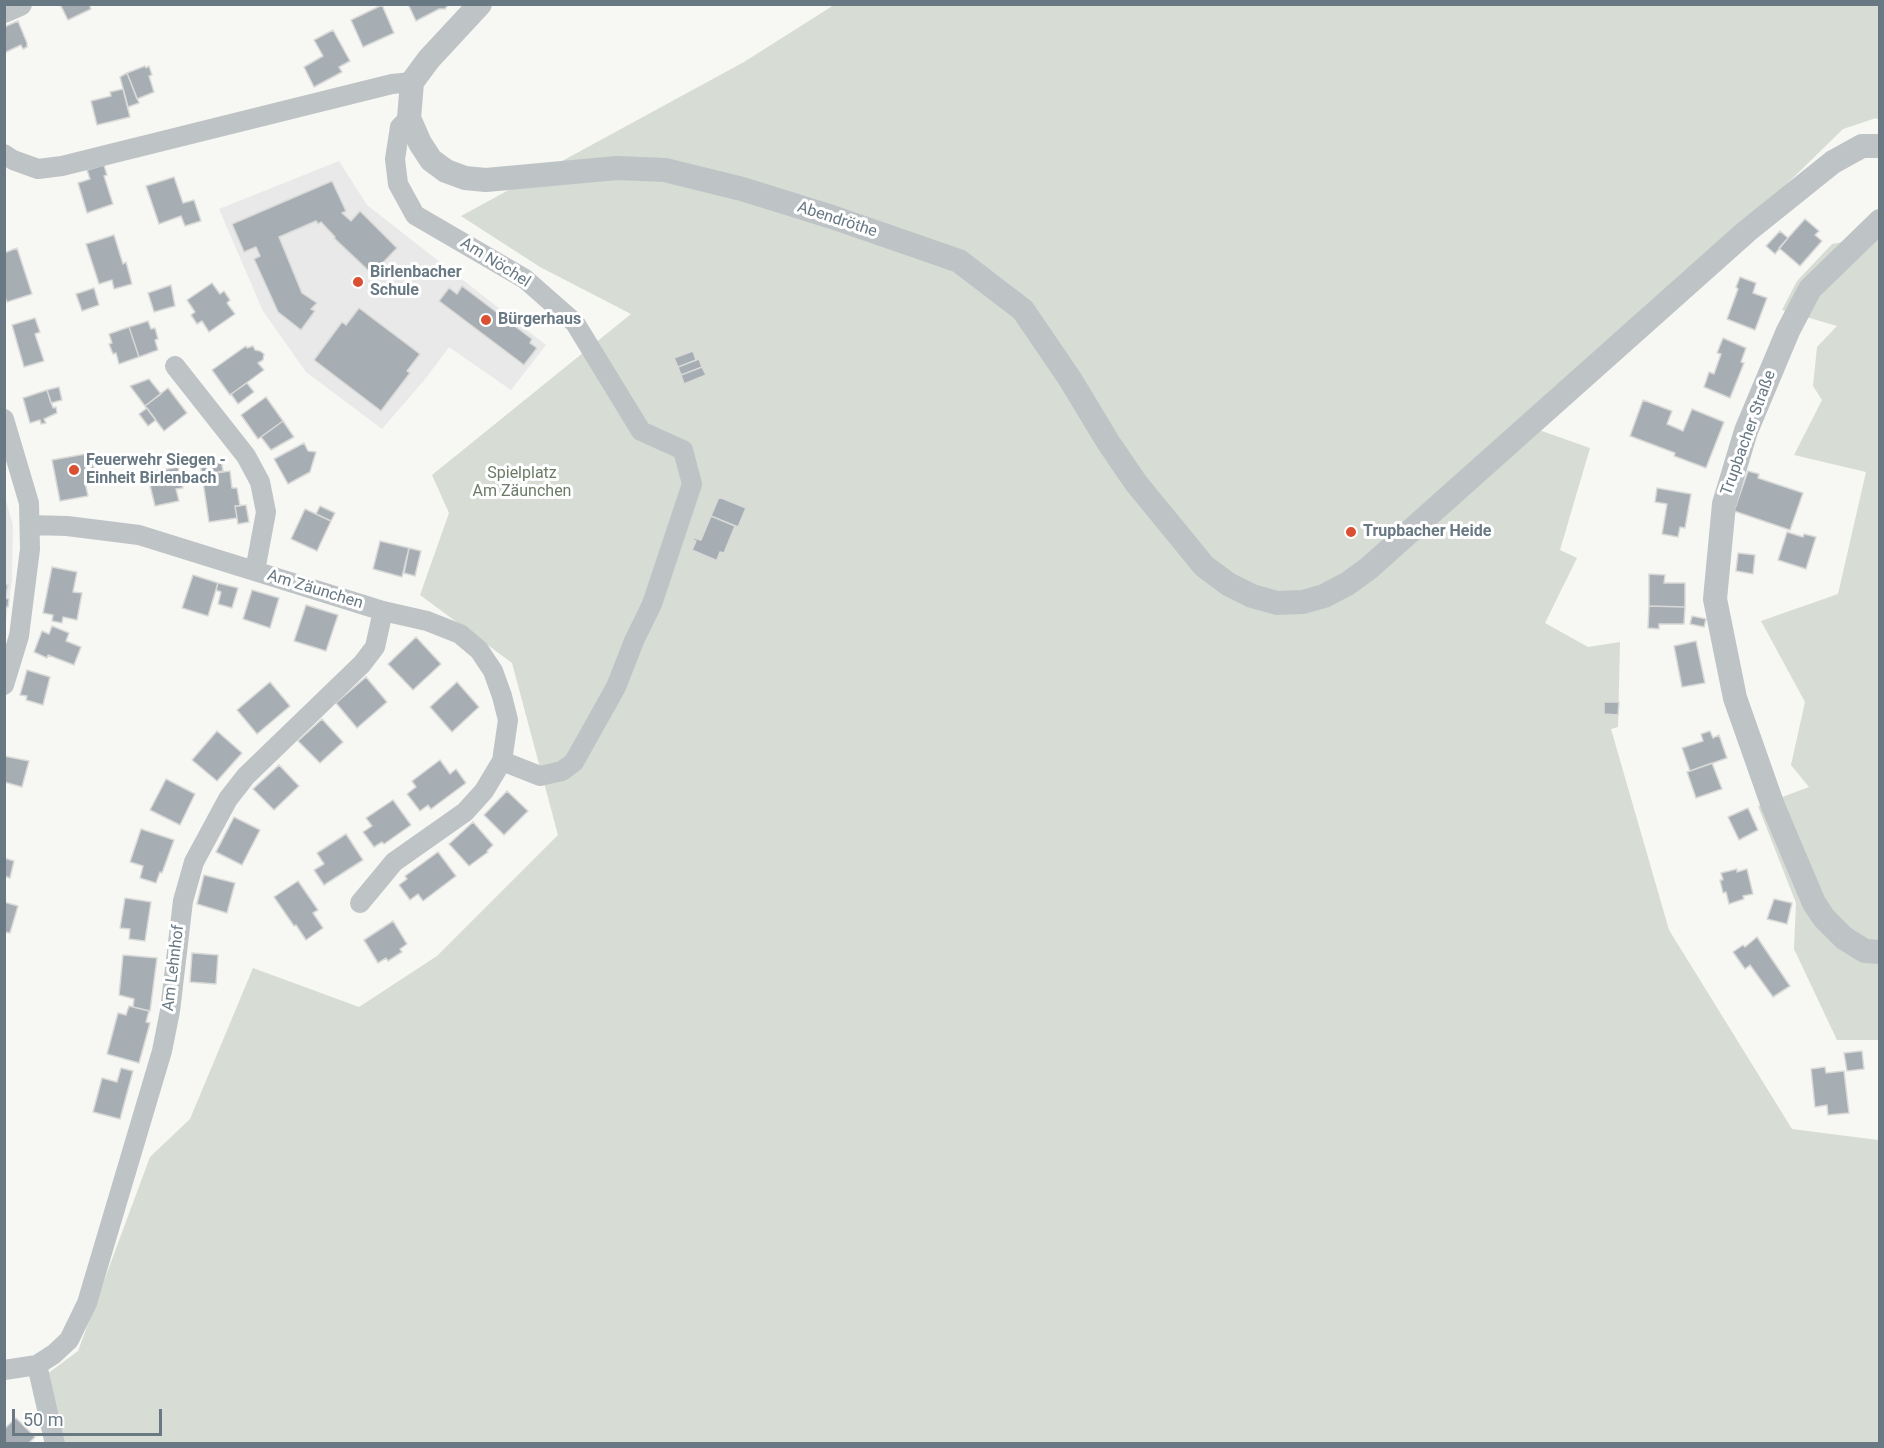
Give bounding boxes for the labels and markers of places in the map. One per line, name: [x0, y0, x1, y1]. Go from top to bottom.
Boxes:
place label: Birlenbacher Schule: [370, 263, 462, 301]
marker: Birlenbacher Schule: [351, 275, 365, 289]
place label: Bürgerhaus: [498, 310, 581, 330]
marker: Bürgerhaus: [479, 313, 493, 327]
place label: Feuerwehr Siegen - Einheit Birlenbach: [86, 451, 226, 489]
marker: Feuerwehr Siegen - Einheit Birlenbach: [67, 463, 81, 477]
place label: Trupbacher Heide: [1363, 522, 1491, 542]
marker: Trupbacher Heide: [1344, 525, 1358, 539]

